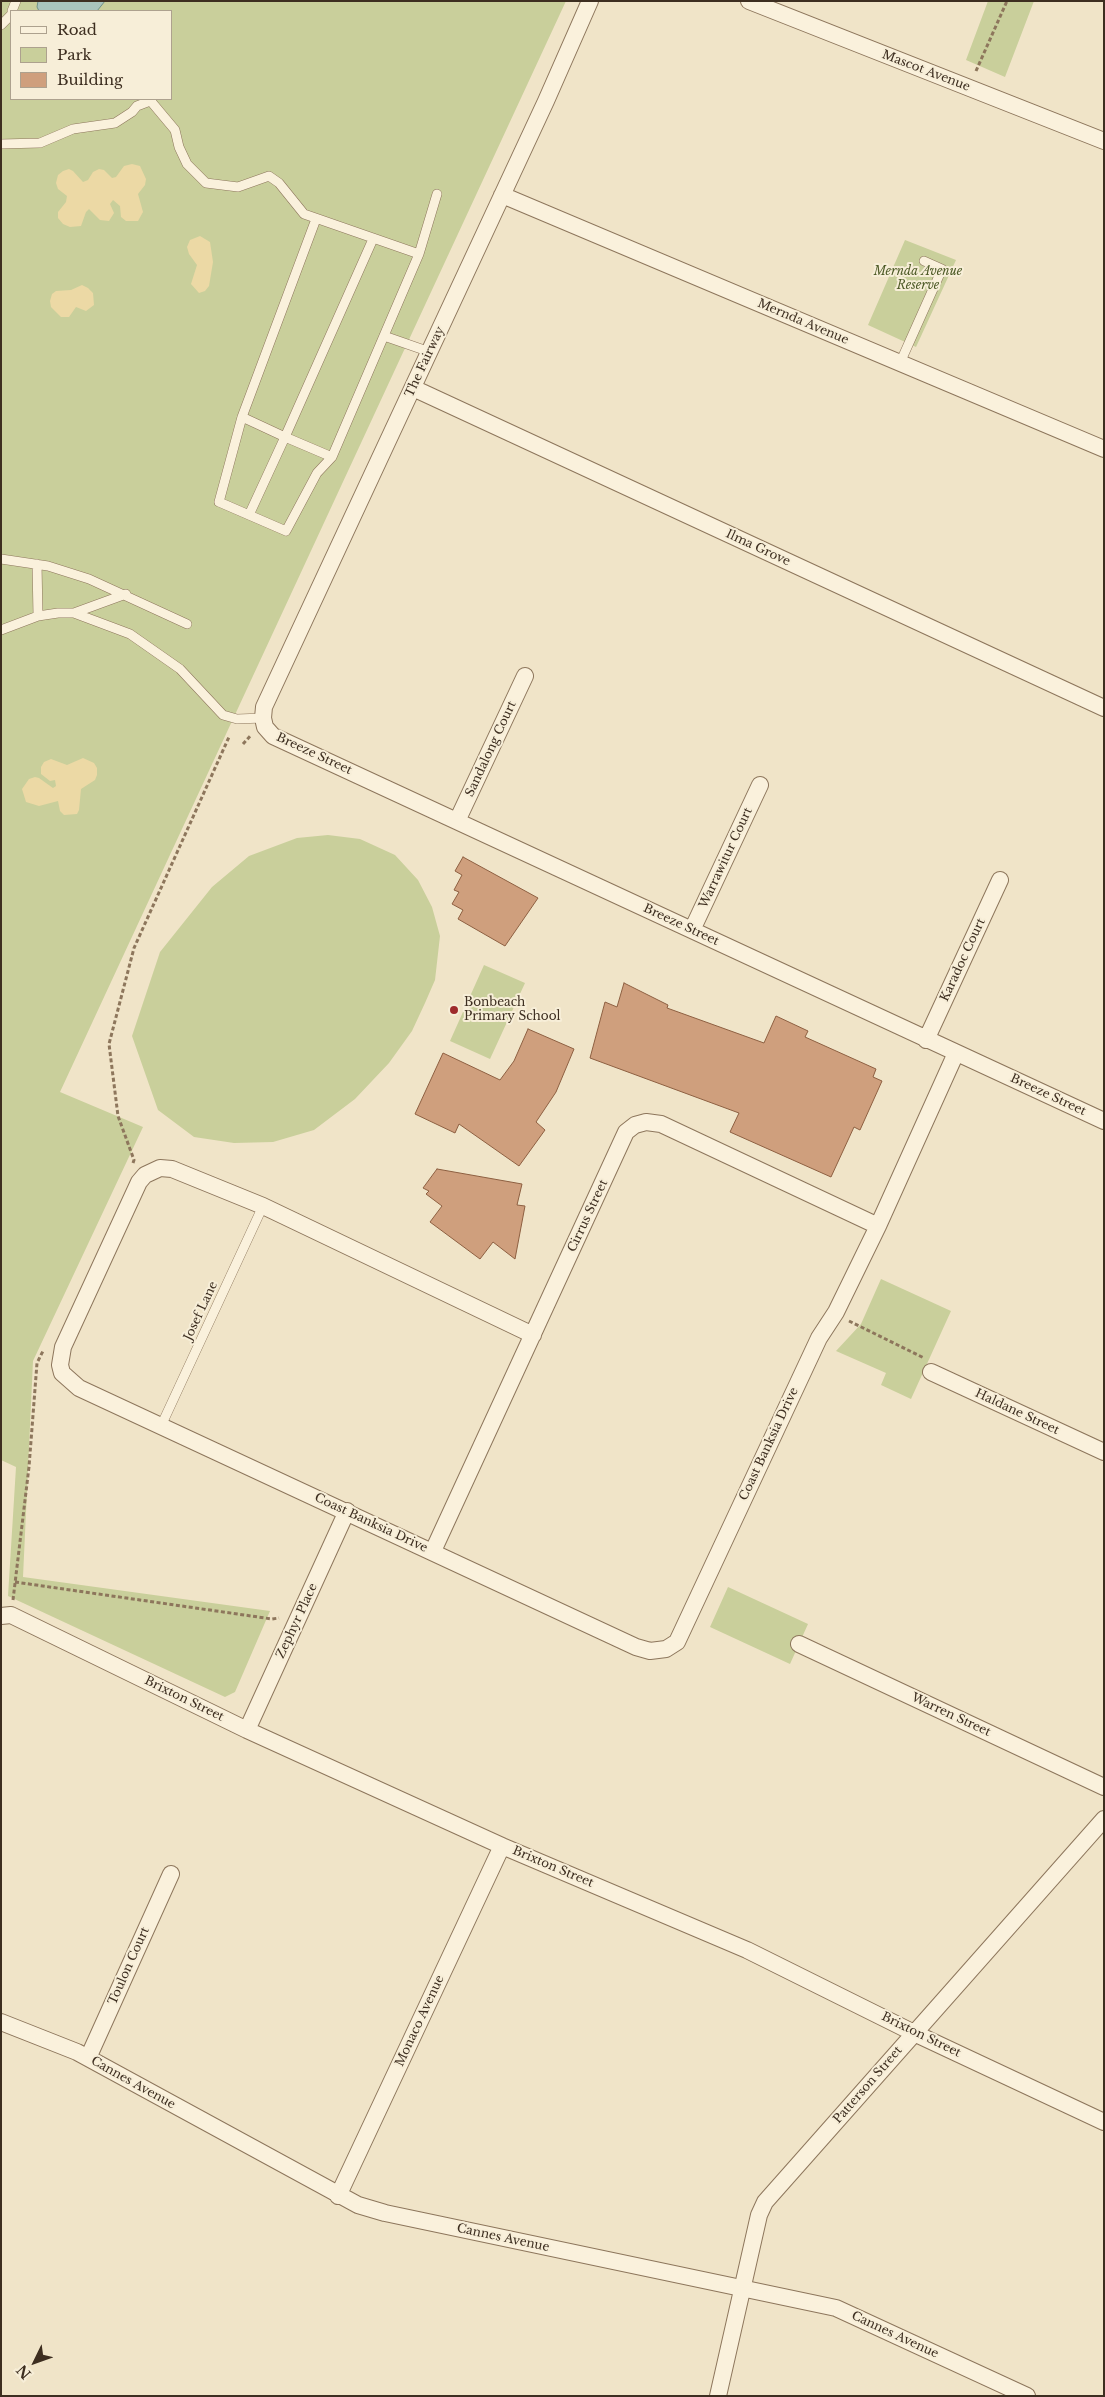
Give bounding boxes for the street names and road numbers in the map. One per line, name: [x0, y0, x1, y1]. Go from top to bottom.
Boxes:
street label: Mascot Avenue: [880, 48, 972, 94]
street label: Mernda Avenue: [755, 296, 851, 348]
street label: The Fairway: [402, 324, 448, 400]
street label: Ilma Grove: [723, 527, 793, 569]
street label: Sandalong Court: [463, 699, 519, 799]
street label: Breeze Street: [274, 730, 354, 778]
street label: Warrawitur Court: [696, 805, 756, 911]
street label: Breeze Street: [641, 901, 721, 949]
street label: Karadoc Court: [937, 916, 989, 1004]
street label: Breeze Street: [1008, 1071, 1088, 1119]
street label: Cirrus Street: [565, 1178, 611, 1254]
street label: Josef Lane: [181, 1279, 221, 1343]
street label: Coast Banksia Drive: [736, 1385, 802, 1503]
street label: Haldane Street: [973, 1386, 1061, 1438]
street label: Coast Banksia Drive: [312, 1490, 430, 1556]
street label: Zephyr Place: [273, 1581, 321, 1661]
street label: Brixton Street: [142, 1674, 226, 1724]
street label: Warren Street: [909, 1690, 993, 1740]
street label: Brixton Street: [510, 1843, 596, 1891]
street label: Toulon Court: [105, 1925, 153, 2007]
street label: Monaco Avenue: [393, 1973, 447, 2069]
street label: Brixton Street: [879, 2010, 963, 2060]
street label: Patterson Street: [831, 2043, 905, 2127]
street label: Cannes Avenue: [88, 2054, 178, 2112]
street label: Cannes Avenue: [455, 2221, 551, 2255]
street label: Cannes Avenue: [849, 2309, 941, 2361]

